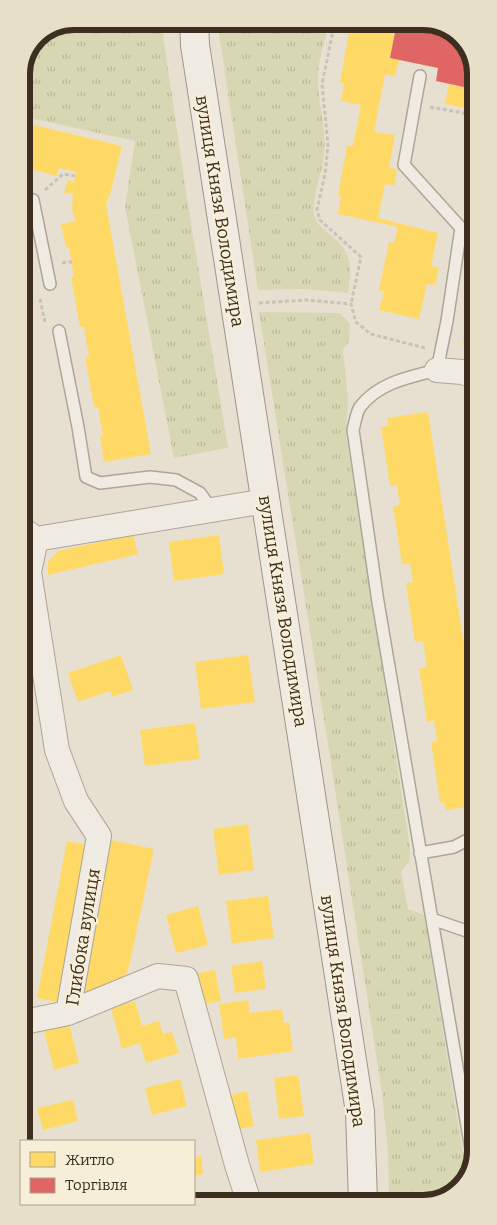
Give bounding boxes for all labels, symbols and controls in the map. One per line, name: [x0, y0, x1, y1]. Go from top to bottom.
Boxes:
street label: вулиця Князя Володимира: [191, 94, 249, 329]
street label: вулиця Князя Володимира: [254, 494, 312, 729]
street label: Глибока вулиця: [61, 867, 105, 1007]
street label: вулиця Князя Володимира: [316, 893, 370, 1129]
legend: [20, 1140, 195, 1205]
text: Житло: [65, 1151, 114, 1169]
text: Торгівля: [65, 1176, 127, 1194]

